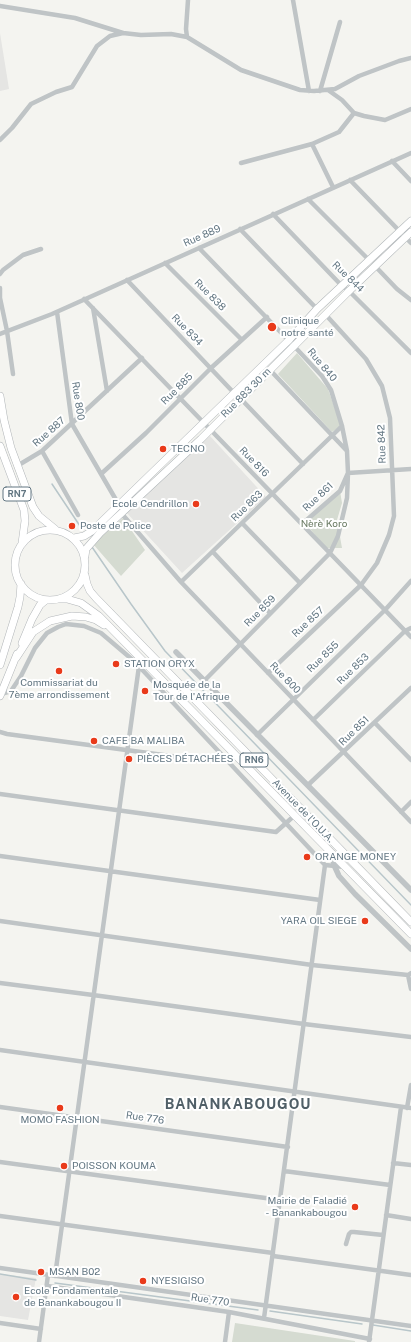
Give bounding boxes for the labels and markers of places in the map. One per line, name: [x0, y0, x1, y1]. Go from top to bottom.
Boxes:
place label: Clinique notre santé: [281, 315, 334, 338]
marker: Clinique notre santé: [266, 321, 278, 333]
place label: TECNO: [171, 443, 205, 455]
marker: TECNO: [158, 444, 168, 454]
place label: Ecole Cendrillon: [112, 498, 188, 510]
marker: Ecole Cendrillon: [191, 499, 201, 509]
place label: Poste de Police: [80, 520, 151, 532]
marker: Poste de Police: [67, 521, 77, 531]
place label: STATION ORYX: [124, 658, 195, 670]
marker: STATION ORYX: [111, 659, 121, 669]
marker: Commissariat du 7ème arrondissement: [54, 666, 64, 676]
place label: Commissariat du 7ème arrondissement: [8, 677, 110, 700]
place label: Mosquée de la Tour de l'Afrique: [153, 679, 230, 702]
marker: Mosquée de la Tour de l'Afrique: [140, 686, 150, 696]
place label: CAFE BA MALIBA: [102, 735, 185, 747]
marker: CAFE BA MALIBA: [89, 736, 99, 746]
place label: PIÈCES DÉTACHÉES: [137, 753, 234, 765]
marker: PIÈCES DÉTACHÉES: [124, 754, 134, 764]
place label: ORANGE MONEY: [315, 851, 396, 863]
marker: ORANGE MONEY: [302, 852, 312, 862]
place label: YARA OIL SIEGE: [281, 915, 357, 927]
marker: YARA OIL SIEGE: [360, 916, 370, 926]
marker: MOMO FASHION: [55, 1103, 65, 1113]
place label: MOMO FASHION: [20, 1114, 100, 1126]
place label: POISSON KOUMA: [72, 1160, 156, 1172]
marker: POISSON KOUMA: [59, 1161, 69, 1171]
place label: Mairie de Faladié - Banankabougou: [266, 1195, 347, 1218]
marker: Mairie de Faladié - Banankabougou: [350, 1202, 360, 1212]
place label: MSAN B02: [49, 1266, 100, 1278]
marker: MSAN B02: [36, 1267, 46, 1277]
place label: NYESIGISO: [151, 1275, 204, 1287]
marker: NYESIGISO: [138, 1276, 148, 1286]
place label: Ecole Fondamentale de Banankabougou II: [24, 1285, 121, 1308]
marker: Ecole Fondamentale de Banankabougou II: [11, 1292, 21, 1302]

